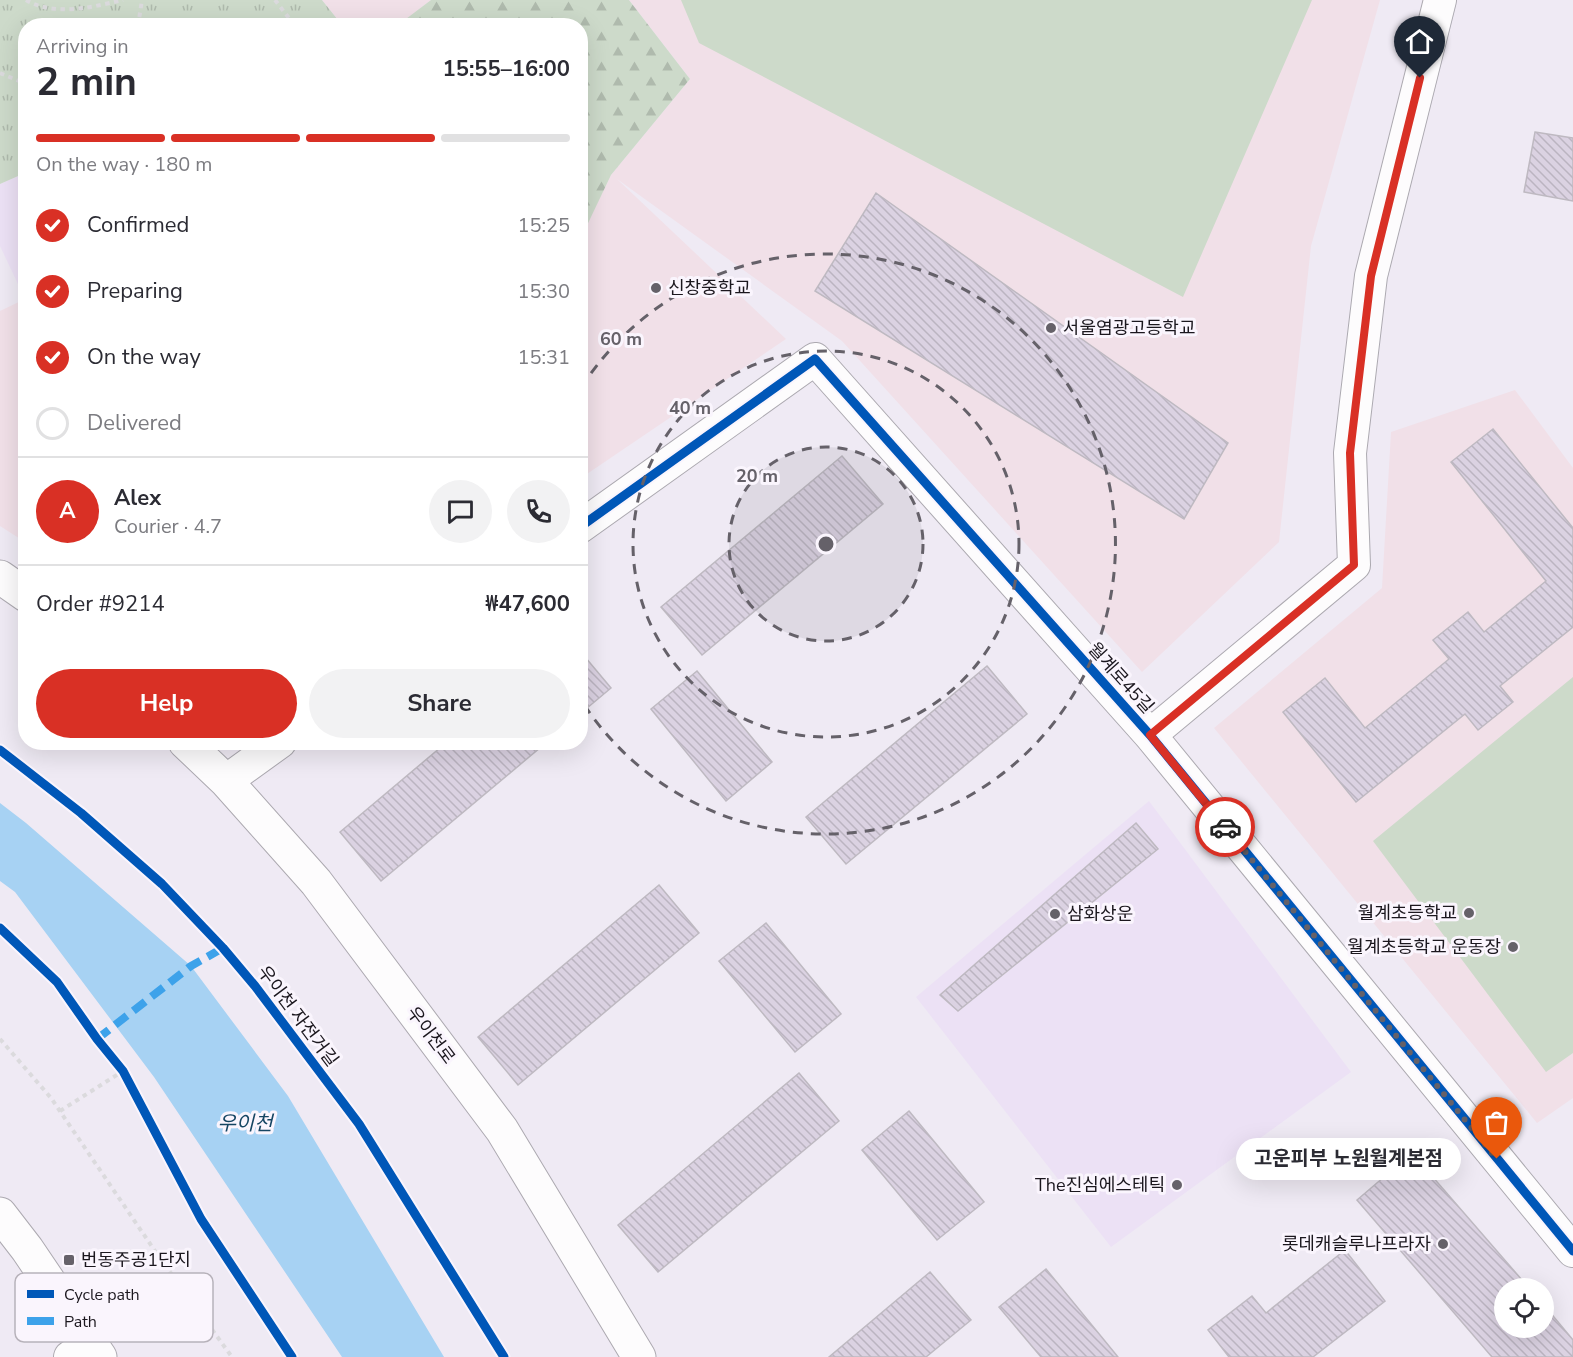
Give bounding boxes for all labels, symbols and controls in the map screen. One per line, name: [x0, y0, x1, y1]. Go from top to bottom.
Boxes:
pin: [1394, 16, 1445, 78]
icon: home: [1403, 25, 1436, 58]
text: Arriving in: [36, 33, 129, 60]
text: 15:55–16:00: [442, 54, 570, 84]
text: 2 min: [36, 56, 137, 109]
text: On the way · 180 m: [36, 151, 212, 178]
icon: check: [36, 209, 69, 242]
text: Confirmed: [87, 210, 189, 240]
text: 15:25: [517, 212, 570, 239]
icon: check: [36, 275, 69, 308]
text: Preparing: [87, 276, 183, 306]
place label: 신창중학교: [668, 276, 751, 300]
text: 15:30: [517, 278, 570, 305]
marker: 신창중학교: [649, 281, 663, 295]
place label: 서울염광고등학교: [1063, 316, 1195, 340]
marker: 서울염광고등학교: [1044, 321, 1058, 335]
text: 60 m: [600, 327, 642, 351]
icon: check: [36, 341, 69, 374]
text: On the way: [87, 342, 201, 372]
text: 15:31: [517, 344, 570, 371]
text: 40 m: [669, 396, 711, 420]
text: Delivered: [87, 408, 182, 438]
text: 20 m: [736, 464, 778, 488]
button: chat: [429, 480, 492, 543]
button: phone: [507, 480, 570, 543]
text: Alex: [114, 483, 161, 513]
text: A: [59, 496, 76, 526]
text: Courier · 4.7: [114, 513, 222, 540]
centre of rings: [816, 534, 836, 554]
text: Order #9214: [36, 589, 165, 619]
text: ₩47,600: [485, 589, 570, 619]
street label: 월계로45길: [1083, 637, 1159, 719]
button: Help: [36, 669, 297, 738]
button: Share: [309, 669, 570, 738]
courier: [1195, 797, 1255, 857]
icon: car: [1209, 811, 1242, 844]
place label: 월계초등학교: [1358, 901, 1457, 925]
place label: 삼화상운: [1067, 902, 1133, 926]
marker: 월계초등학교: [1462, 906, 1476, 920]
marker: 삼화상운: [1048, 907, 1062, 921]
place label: 월계초등학교 운동장: [1347, 935, 1501, 959]
marker: 월계초등학교 운동장: [1506, 940, 1520, 954]
street label: 우이천 자전거길: [252, 961, 344, 1071]
street label: 우이천로: [401, 1001, 461, 1069]
pin: [1471, 1097, 1522, 1159]
icon: bag: [1480, 1106, 1513, 1139]
water label: 우이천: [217, 1110, 275, 1137]
callout: 고운피부 노원월계본점: [1236, 1138, 1461, 1180]
text: 고운피부 노원월계본점: [1254, 1145, 1443, 1172]
place label: The진심에스테틱: [1035, 1173, 1165, 1197]
marker: The진심에스테틱: [1170, 1178, 1184, 1192]
place label: 롯데캐슬루나프라자: [1282, 1232, 1431, 1256]
marker: 롯데캐슬루나프라자: [1436, 1237, 1450, 1251]
place label: 번동주공1단지: [81, 1248, 191, 1272]
marker: 번동주공1단지: [62, 1253, 76, 1267]
legend: [15, 1273, 213, 1342]
map controls: [1494, 1278, 1554, 1338]
button: locate: [1494, 1278, 1554, 1338]
text: Cycle path: [64, 1284, 140, 1306]
text: Path: [64, 1311, 97, 1333]

